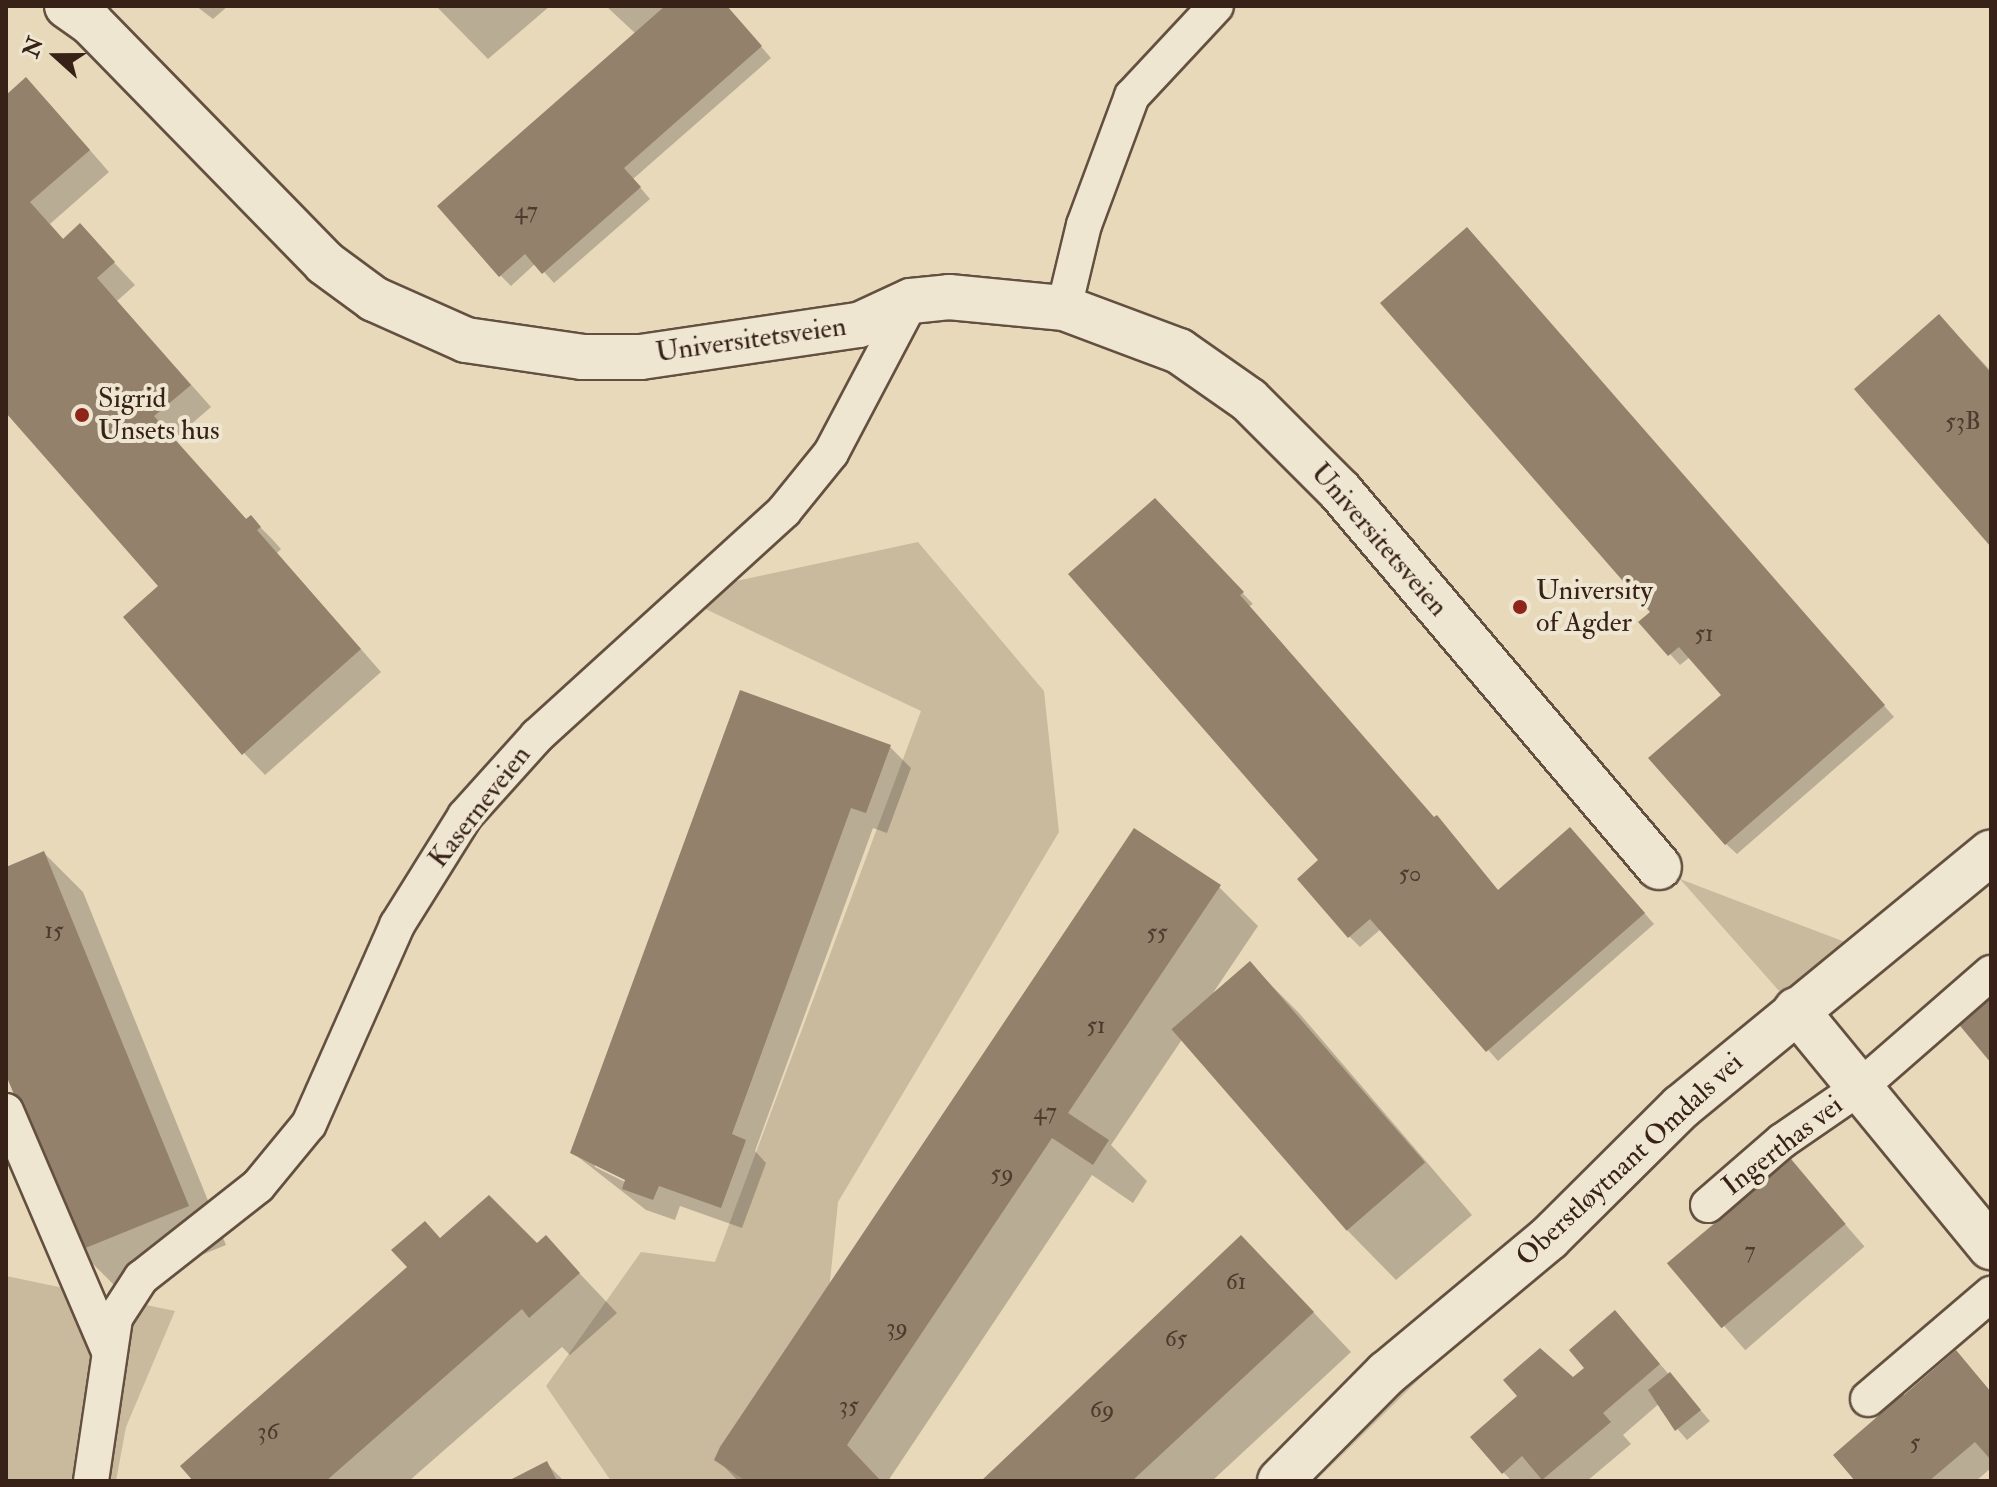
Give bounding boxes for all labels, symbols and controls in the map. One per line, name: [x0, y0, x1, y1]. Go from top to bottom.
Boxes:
north arrow: [16, 16, 96, 96]
text: N: [17, 33, 50, 62]
house number: 47: [514, 197, 538, 225]
street label: Universitetsveien: [654, 310, 848, 370]
place label: Sigrid Unsets hus: [98, 382, 220, 448]
marker: Sigrid Unsets hus: [73, 406, 91, 424]
house number: 53B: [1945, 408, 1981, 436]
street label: Universitetsveien: [1303, 457, 1455, 623]
place label: University of Agder: [1536, 574, 1653, 640]
marker: University of Agder: [1511, 598, 1529, 616]
house number: 51: [1694, 620, 1714, 648]
street label: Kaserneveien: [422, 739, 538, 875]
house number: 50: [1399, 860, 1421, 888]
house number: 15: [44, 917, 64, 945]
house number: 55: [1146, 919, 1168, 947]
house number: 51: [1086, 1012, 1106, 1040]
street label: Oberstløytnant Omdals vei: [1510, 1046, 1750, 1274]
street label: Ingerthas vei: [1716, 1089, 1850, 1203]
house number: 47: [1033, 1098, 1057, 1126]
house number: 59: [991, 1160, 1013, 1188]
house number: 7: [1744, 1237, 1756, 1265]
house number: 61: [1226, 1268, 1246, 1296]
house number: 39: [886, 1314, 908, 1342]
house number: 65: [1165, 1325, 1187, 1353]
house number: 35: [839, 1392, 859, 1420]
house number: 69: [1090, 1396, 1114, 1424]
house number: 36: [257, 1418, 279, 1446]
house number: 5: [1910, 1429, 1920, 1457]

